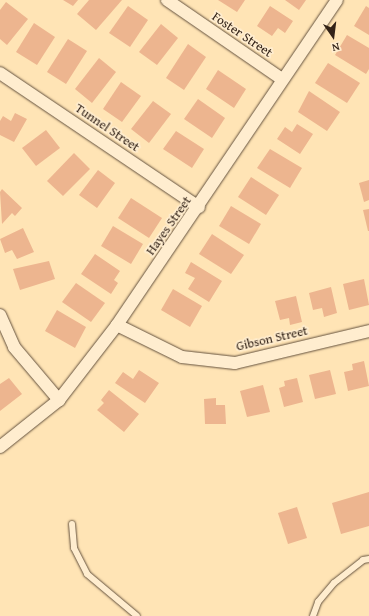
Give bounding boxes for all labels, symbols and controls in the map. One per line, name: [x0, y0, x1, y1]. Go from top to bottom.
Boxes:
street label: Foster Street: [209, 9, 275, 61]
north arrow: [313, 16, 353, 56]
text: N: [330, 39, 341, 56]
street label: Tunnel Street: [72, 101, 142, 155]
street label: Hayes Street: [143, 194, 195, 258]
street label: Gibson Street: [235, 323, 309, 355]

